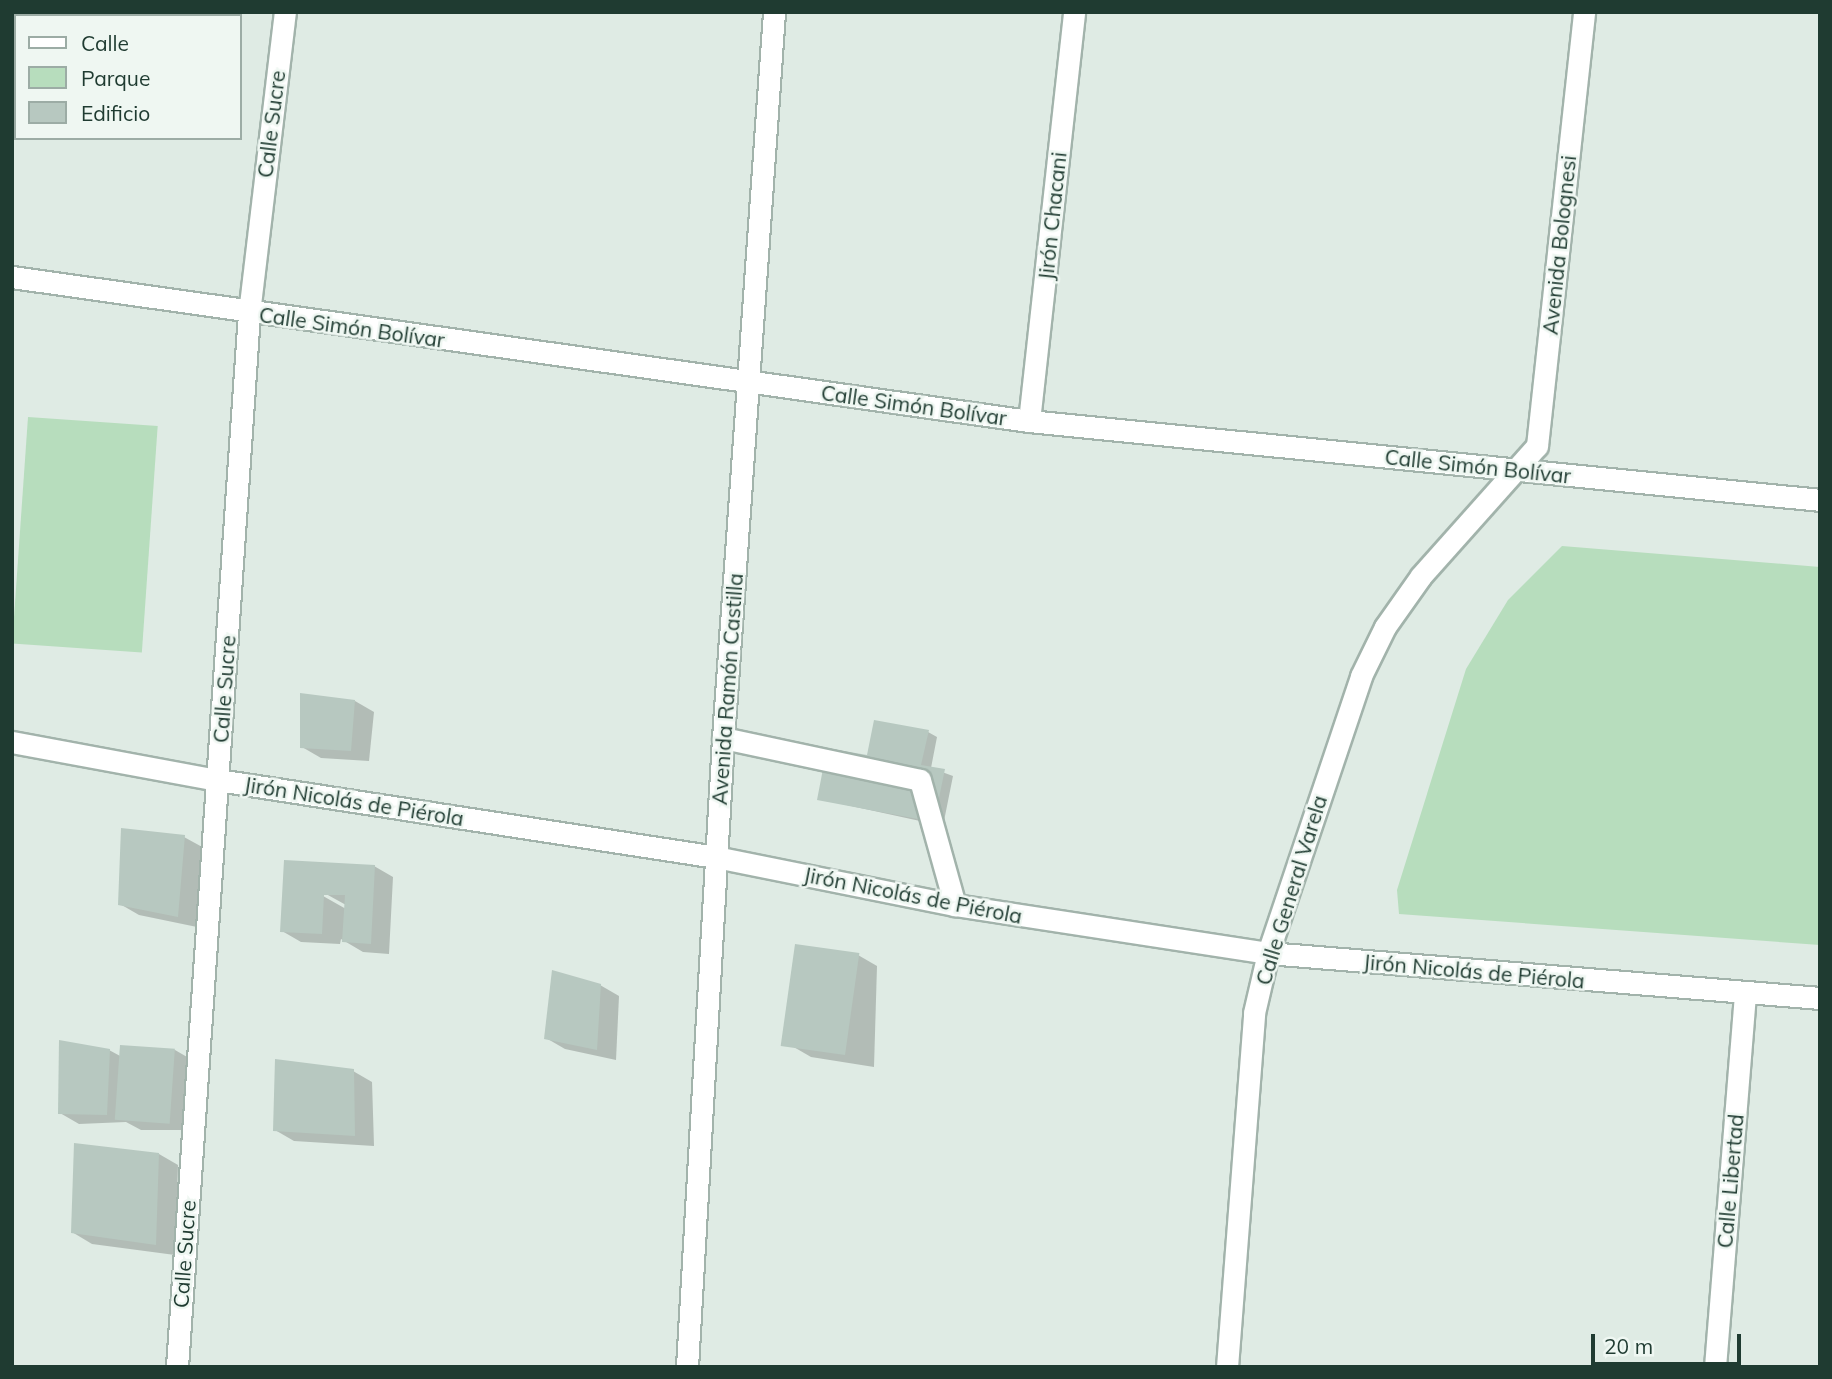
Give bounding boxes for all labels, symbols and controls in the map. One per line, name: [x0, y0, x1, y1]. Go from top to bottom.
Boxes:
legend: [14, 14, 242, 140]
text: Calle: [81, 30, 129, 56]
text: Parque: [81, 65, 150, 91]
street label: Calle Sucre: [252, 69, 290, 179]
text: Edificio: [81, 100, 150, 126]
street label: Jirón Chacani: [1033, 151, 1071, 281]
street label: Avenida Bolognesi: [1537, 154, 1581, 336]
street label: Calle Simón Bolívar: [258, 301, 446, 353]
street label: Calle Simón Bolívar: [820, 379, 1008, 431]
street label: Calle Simón Bolívar: [1384, 444, 1572, 488]
street label: Avenida Ramón Castilla: [706, 572, 748, 806]
street label: Calle Sucre: [208, 634, 240, 744]
street label: Jirón Nicolás de Piérola: [242, 771, 466, 831]
street label: Calle General Varela: [1250, 792, 1332, 988]
street label: Jirón Nicolás de Piérola: [802, 861, 1024, 929]
street label: Jirón Nicolás de Piérola: [1362, 949, 1586, 993]
street label: Calle Libertad: [1712, 1113, 1748, 1249]
street label: Calle Sucre: [168, 1199, 200, 1309]
scale bar: [1594, 1320, 1744, 1364]
text: 20 m: [1604, 1333, 1653, 1359]

